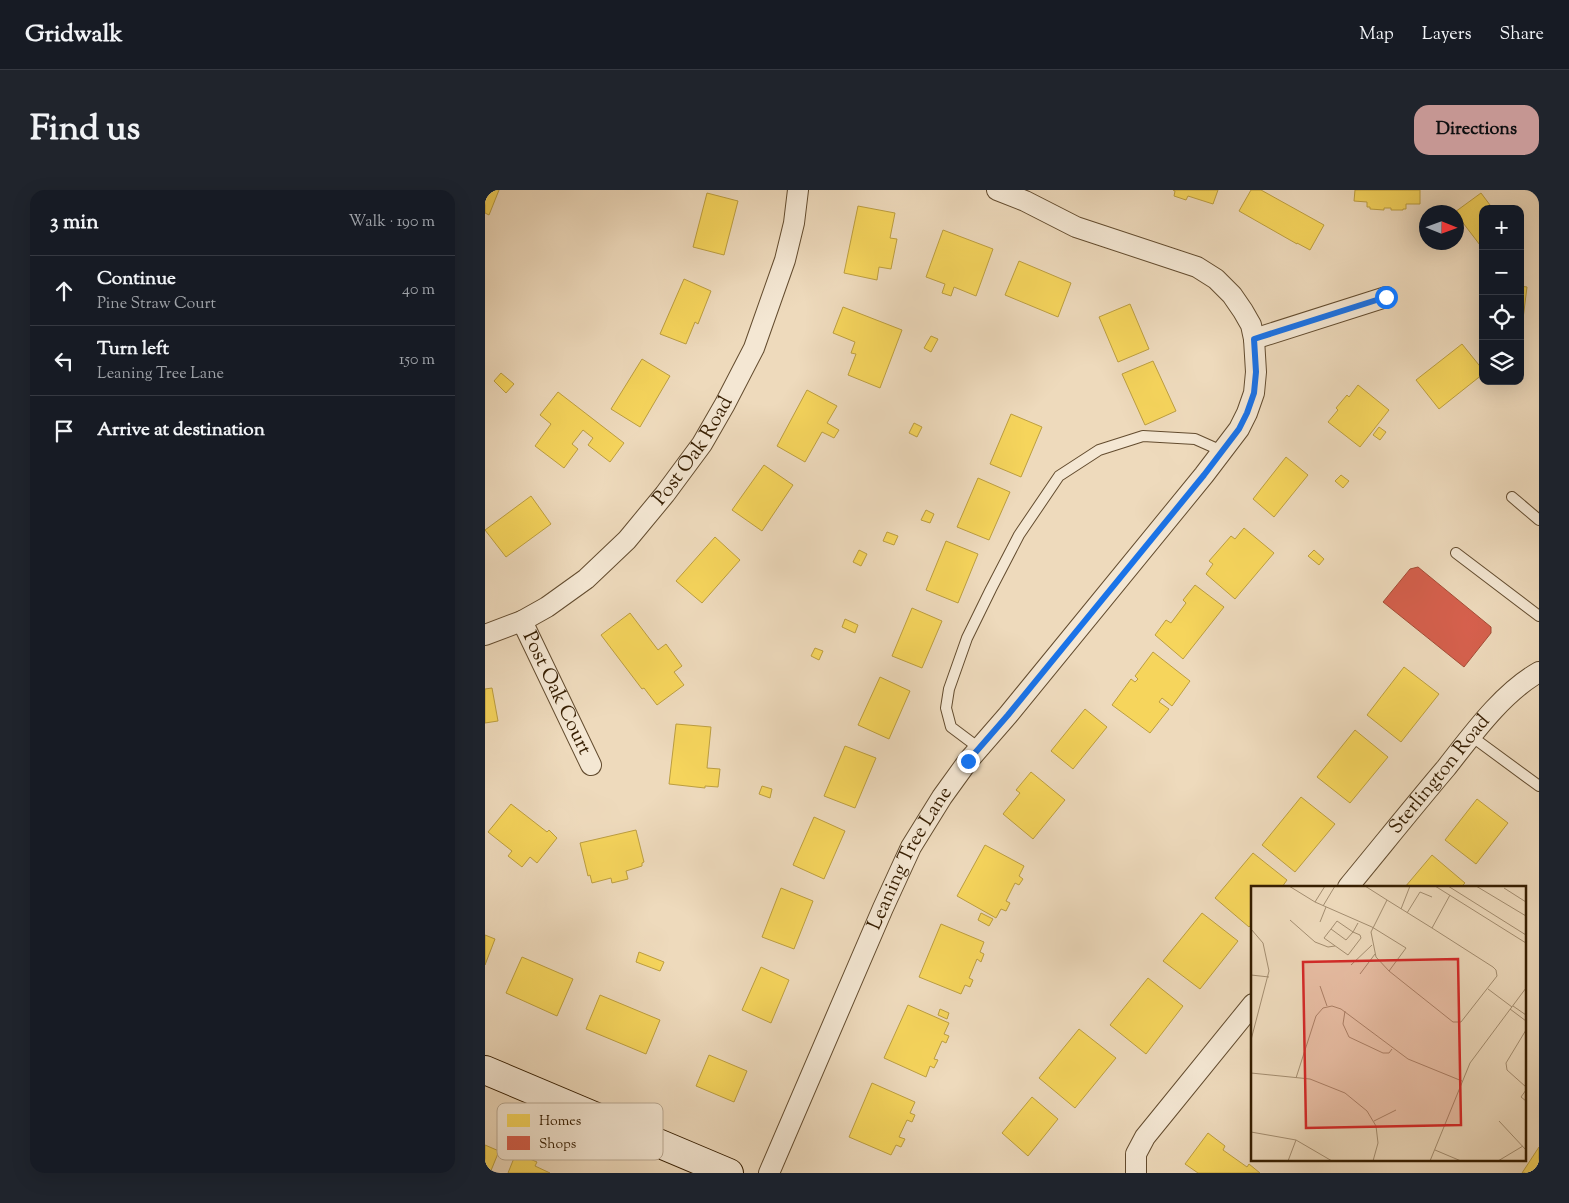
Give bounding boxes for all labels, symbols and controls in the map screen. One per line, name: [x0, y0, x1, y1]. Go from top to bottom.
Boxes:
text: Gridwalk: [25, 18, 123, 52]
text: Map: [1359, 22, 1394, 48]
text: Layers: [1422, 22, 1472, 48]
text: Share: [1500, 22, 1544, 48]
text: Find us: [30, 105, 140, 156]
button: Directions: [1414, 105, 1539, 155]
north arrow: [1419, 205, 1464, 250]
map controls: [1479, 205, 1524, 385]
button: +: [1479, 205, 1524, 250]
text: 3 min: [50, 208, 99, 238]
text: Walk · 190 m: [348, 211, 435, 234]
button: −: [1479, 250, 1524, 295]
text: Continue: [97, 266, 176, 293]
icon: ahead: [50, 277, 78, 305]
text: 40 m: [402, 279, 435, 302]
route start: [1375, 286, 1398, 309]
text: Pine Straw Court: [97, 293, 216, 316]
button: locate: [1479, 295, 1524, 340]
text: Turn left: [97, 336, 169, 363]
button: layers: [1479, 340, 1524, 385]
icon: left: [50, 347, 78, 375]
text: 150 m: [399, 349, 435, 372]
text: Leaning Tree Lane: [97, 363, 224, 386]
street label: Post Oak Road: [646, 391, 741, 512]
icon: arrive: [50, 417, 78, 445]
text: Arrive at destination: [97, 417, 265, 444]
street label: Post Oak Court: [514, 626, 599, 760]
street label: Sterlington Road: [1382, 708, 1497, 841]
route end: [957, 750, 980, 773]
street label: Leaning Tree Lane: [861, 780, 960, 935]
inset map: [1251, 886, 1527, 1160]
legend: [497, 1103, 663, 1160]
text: Homes: [539, 1112, 581, 1132]
text: Shops: [539, 1135, 576, 1155]

